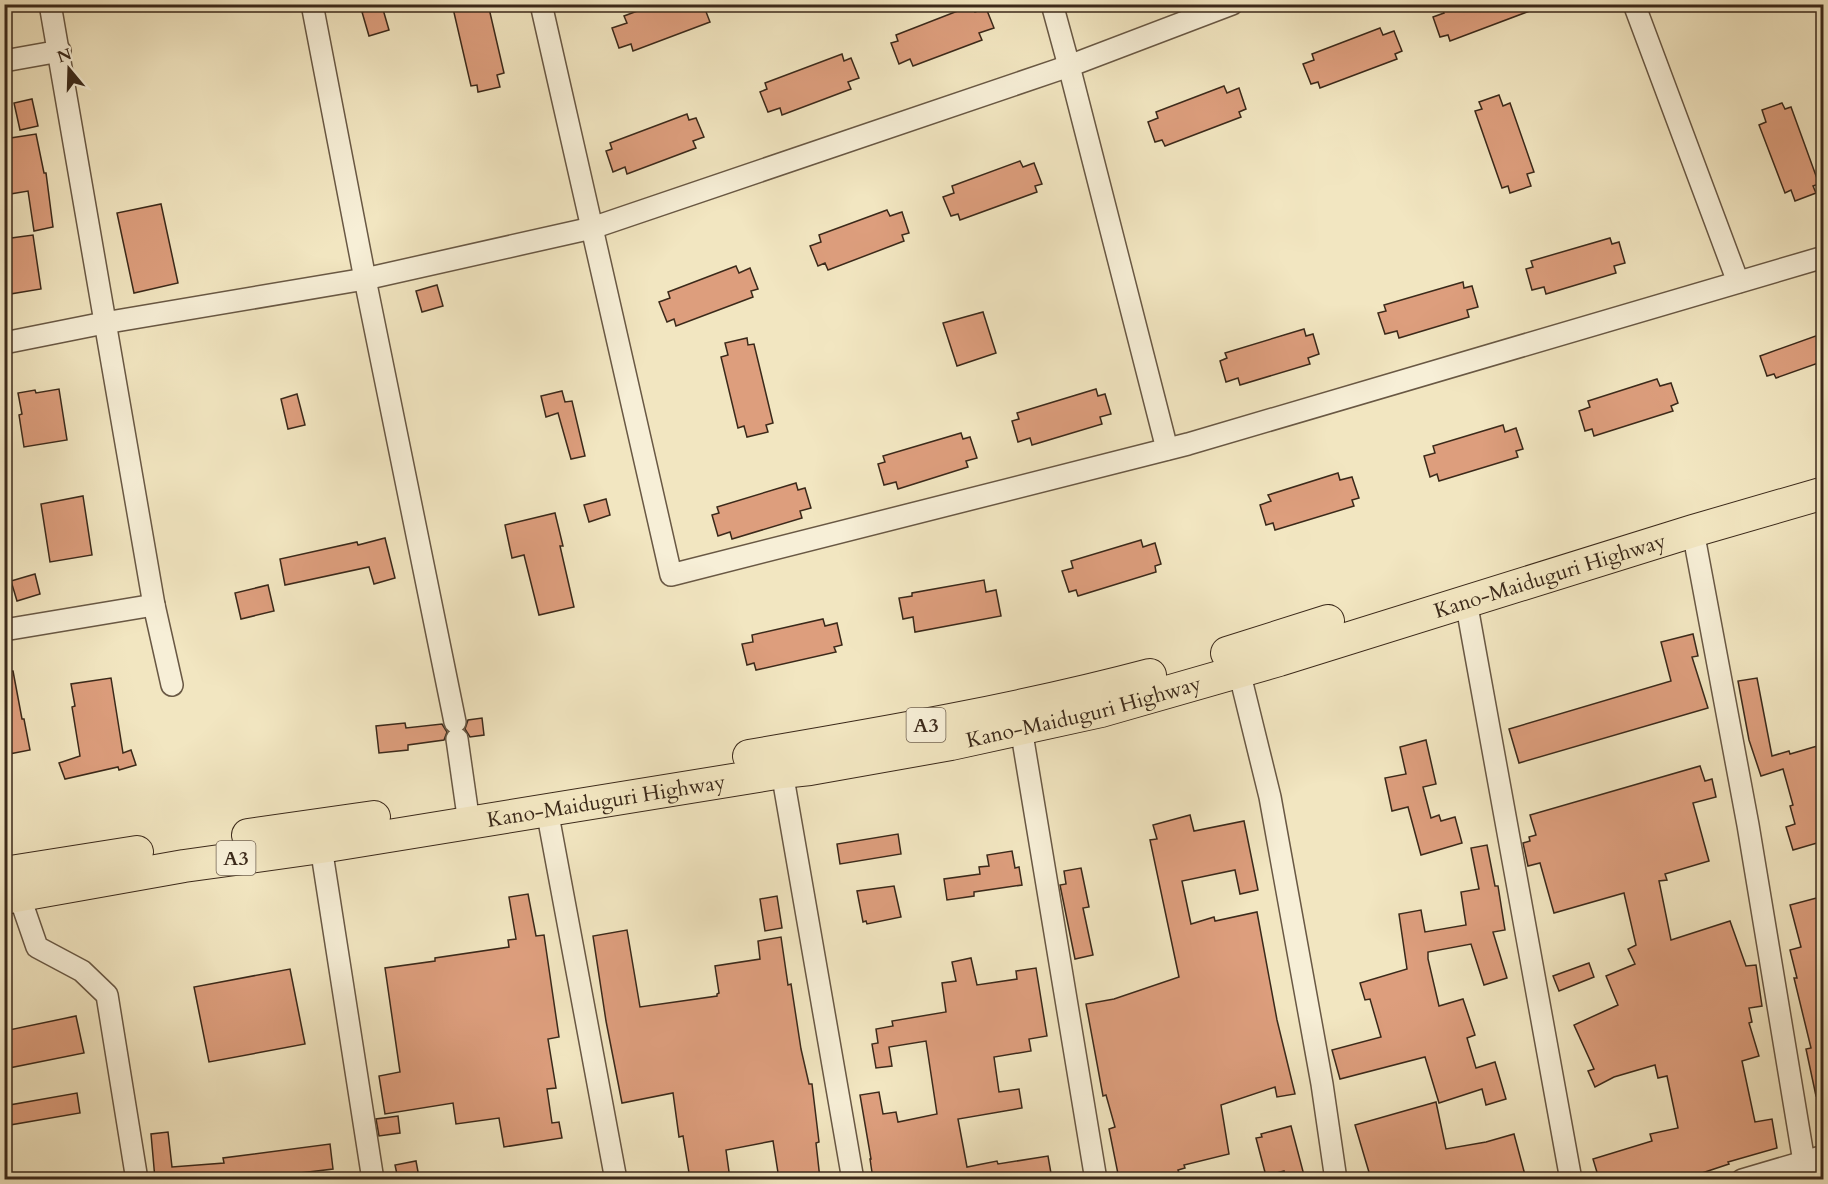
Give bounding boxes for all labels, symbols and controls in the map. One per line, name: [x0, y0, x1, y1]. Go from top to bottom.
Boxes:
north arrow: [39, 39, 99, 99]
text: N: [54, 43, 75, 68]
street label: Kano-Maiduguri Highway: [1430, 526, 1669, 625]
street label: Kano-Maiduguri Highway: [963, 669, 1204, 755]
road number: A3: [906, 708, 946, 742]
street label: Kano-Maiduguri Highway: [485, 767, 727, 834]
road number: A3: [216, 841, 256, 875]

